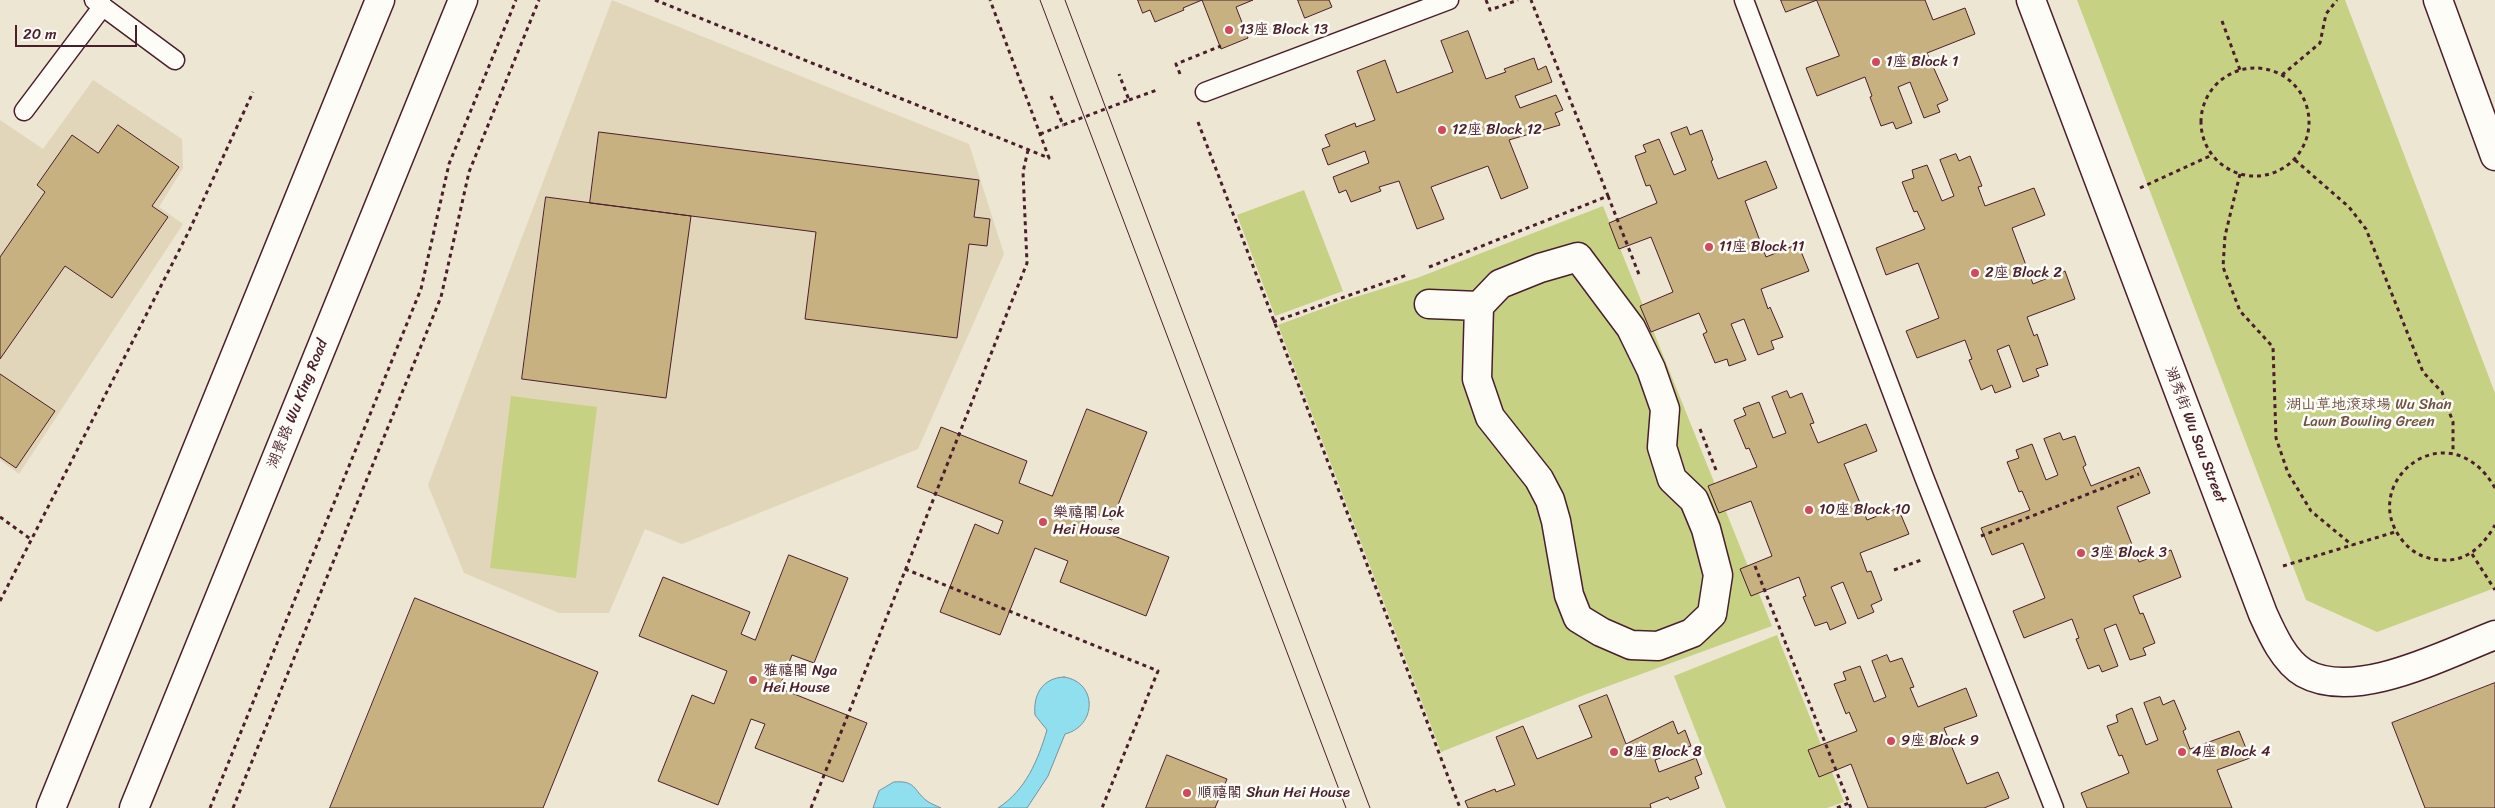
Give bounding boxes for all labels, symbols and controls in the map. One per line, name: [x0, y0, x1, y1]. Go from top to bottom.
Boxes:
scale bar: [18, 15, 140, 47]
text: 20 m: [23, 21, 57, 47]
place label: 13座 Block 13: [1239, 21, 1328, 39]
marker: 13座 Block 13: [1223, 24, 1235, 36]
place label: 1座 Block 1: [1886, 53, 1958, 71]
marker: 1座 Block 1: [1870, 56, 1882, 68]
place label: 12座 Block 12: [1452, 121, 1542, 139]
marker: 12座 Block 12: [1436, 124, 1448, 136]
place label: 11座 Block 11: [1719, 238, 1804, 256]
marker: 11座 Block 11: [1703, 241, 1715, 253]
place label: 2座 Block 2: [1985, 264, 2062, 282]
marker: 2座 Block 2: [1969, 267, 1981, 279]
street label: 湖景路 Wu King Road: [264, 337, 332, 471]
street label: 湖秀街 Wu Sau Street: [2161, 364, 2229, 506]
park label: 湖山草地滾球場 Wu Shan Lawn Bowling Green: [2286, 396, 2452, 431]
place label: 10座 Block 10: [1819, 501, 1910, 519]
place label: 樂禧閣 Lok Hei House: [1053, 504, 1124, 539]
marker: 10座 Block 10: [1803, 504, 1815, 516]
marker: 樂禧閣 Lok Hei House: [1037, 516, 1049, 528]
place label: 3座 Block 3: [2091, 544, 2167, 562]
marker: 3座 Block 3: [2075, 547, 2087, 559]
place label: 雅禧閣 Nga Hei House: [763, 662, 837, 697]
marker: 雅禧閣 Nga Hei House: [747, 674, 759, 686]
place label: 9座 Block 9: [1901, 732, 1979, 750]
marker: 9座 Block 9: [1885, 735, 1897, 747]
place label: 8座 Block 8: [1624, 743, 1702, 761]
place label: 4座 Block 4: [2192, 743, 2270, 761]
marker: 8座 Block 8: [1608, 746, 1620, 758]
marker: 4座 Block 4: [2176, 746, 2188, 758]
place label: 順禧閣 Shun Hei House: [1197, 784, 1350, 802]
marker: 順禧閣 Shun Hei House: [1181, 787, 1193, 799]

